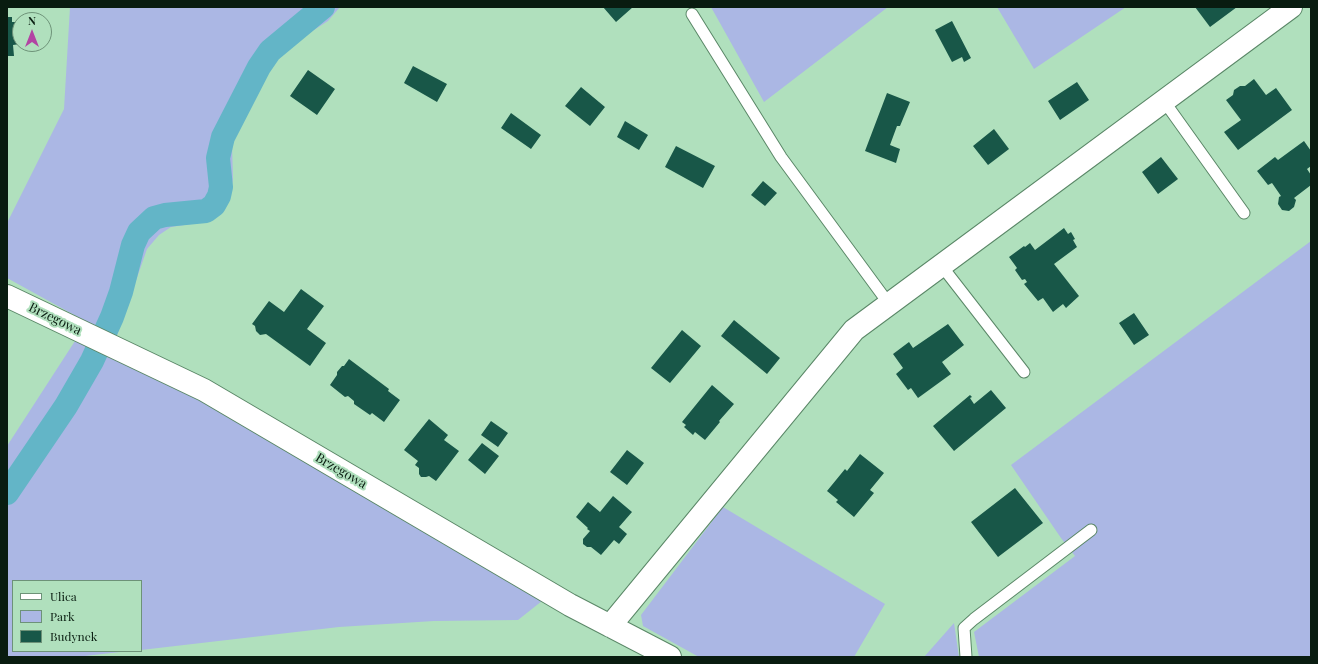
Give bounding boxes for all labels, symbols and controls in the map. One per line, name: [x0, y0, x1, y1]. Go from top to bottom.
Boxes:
north arrow: [12, 12, 52, 52]
text: N: [28, 13, 36, 28]
street label: Brzegowa: [26, 300, 84, 338]
street label: Brzegowa: [313, 450, 369, 492]
legend: [12, 580, 142, 652]
text: Ulica: [50, 588, 77, 604]
text: Park: [50, 608, 75, 624]
text: Budynek: [50, 628, 97, 644]

